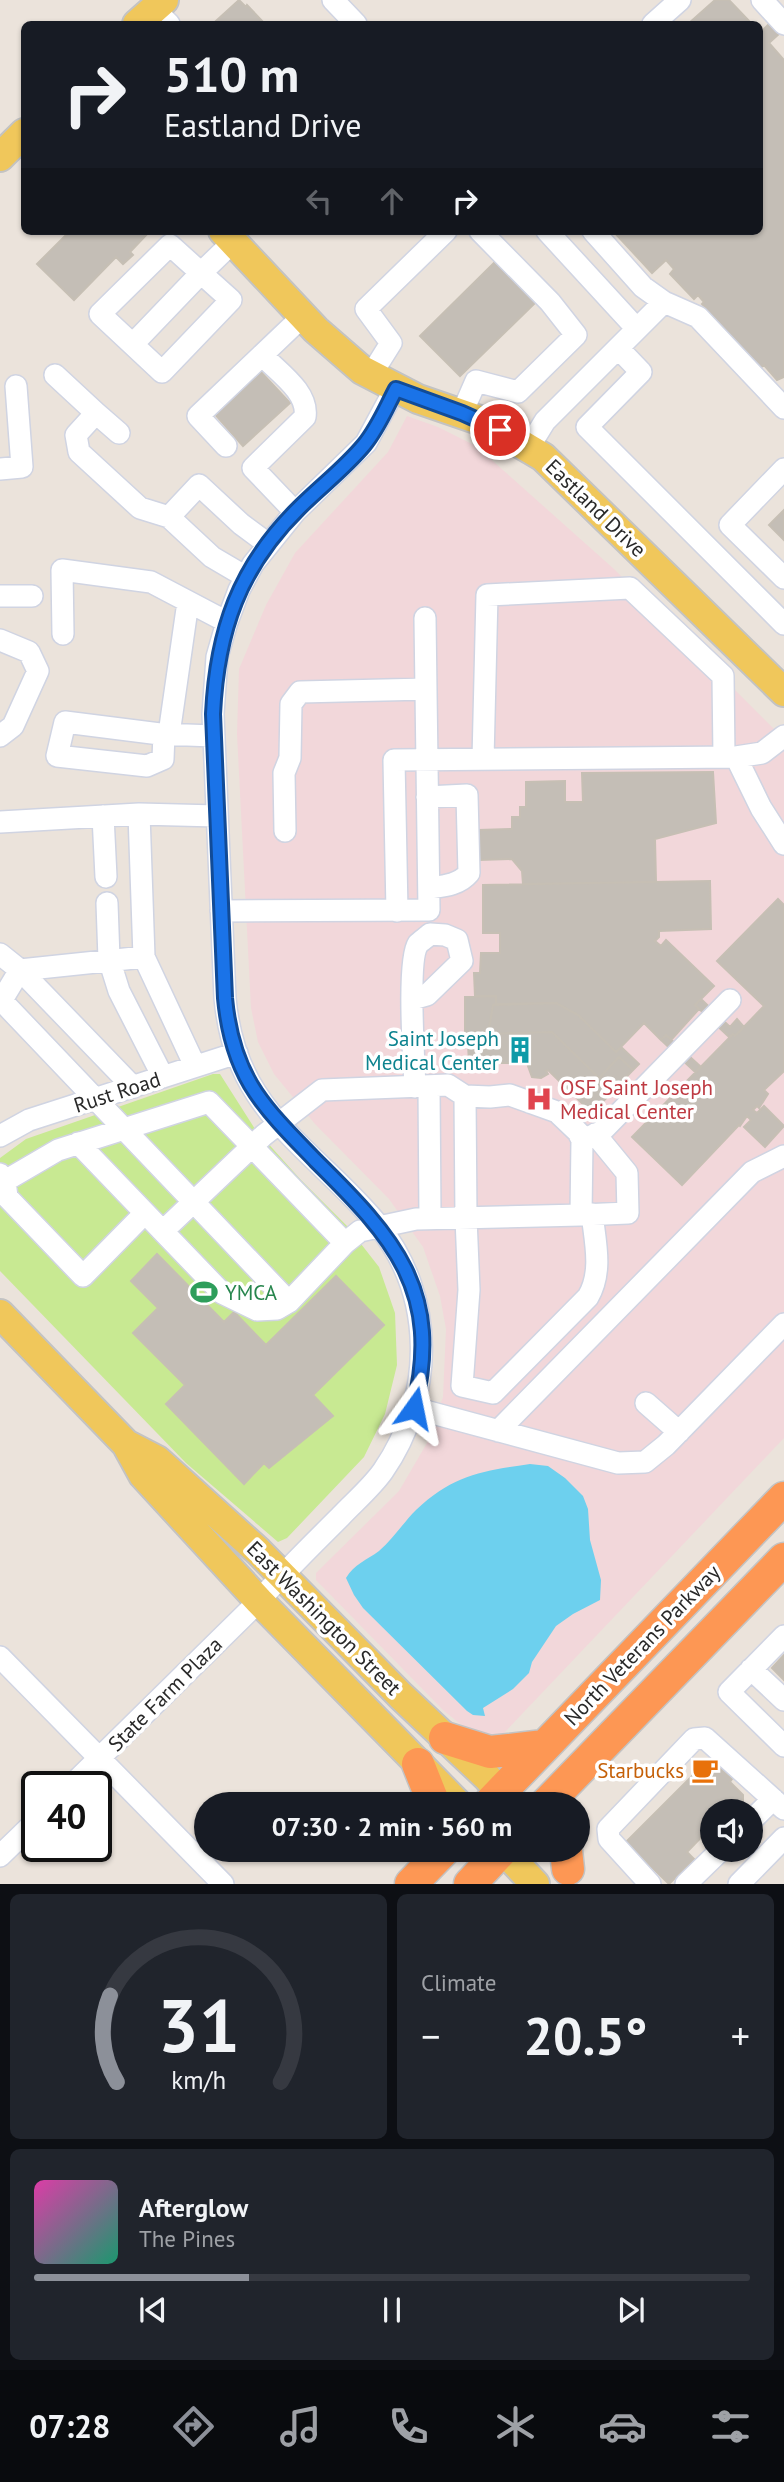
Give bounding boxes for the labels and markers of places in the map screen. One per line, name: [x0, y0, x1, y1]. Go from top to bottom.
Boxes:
pin: [470, 400, 530, 460]
place label: Saint Joseph Medical Center: [365, 1025, 499, 1076]
building icon: Saint Joseph Medical Center: [505, 1035, 535, 1065]
place label: OSF Saint Joseph Medical Center: [560, 1074, 713, 1125]
hospital icon: OSF Saint Joseph Medical Center: [524, 1084, 554, 1114]
sports icon: YMCA: [189, 1277, 219, 1307]
place label: YMCA: [225, 1279, 278, 1306]
cafe icon: Starbucks: [690, 1755, 720, 1785]
place label: Starbucks: [597, 1757, 684, 1784]

